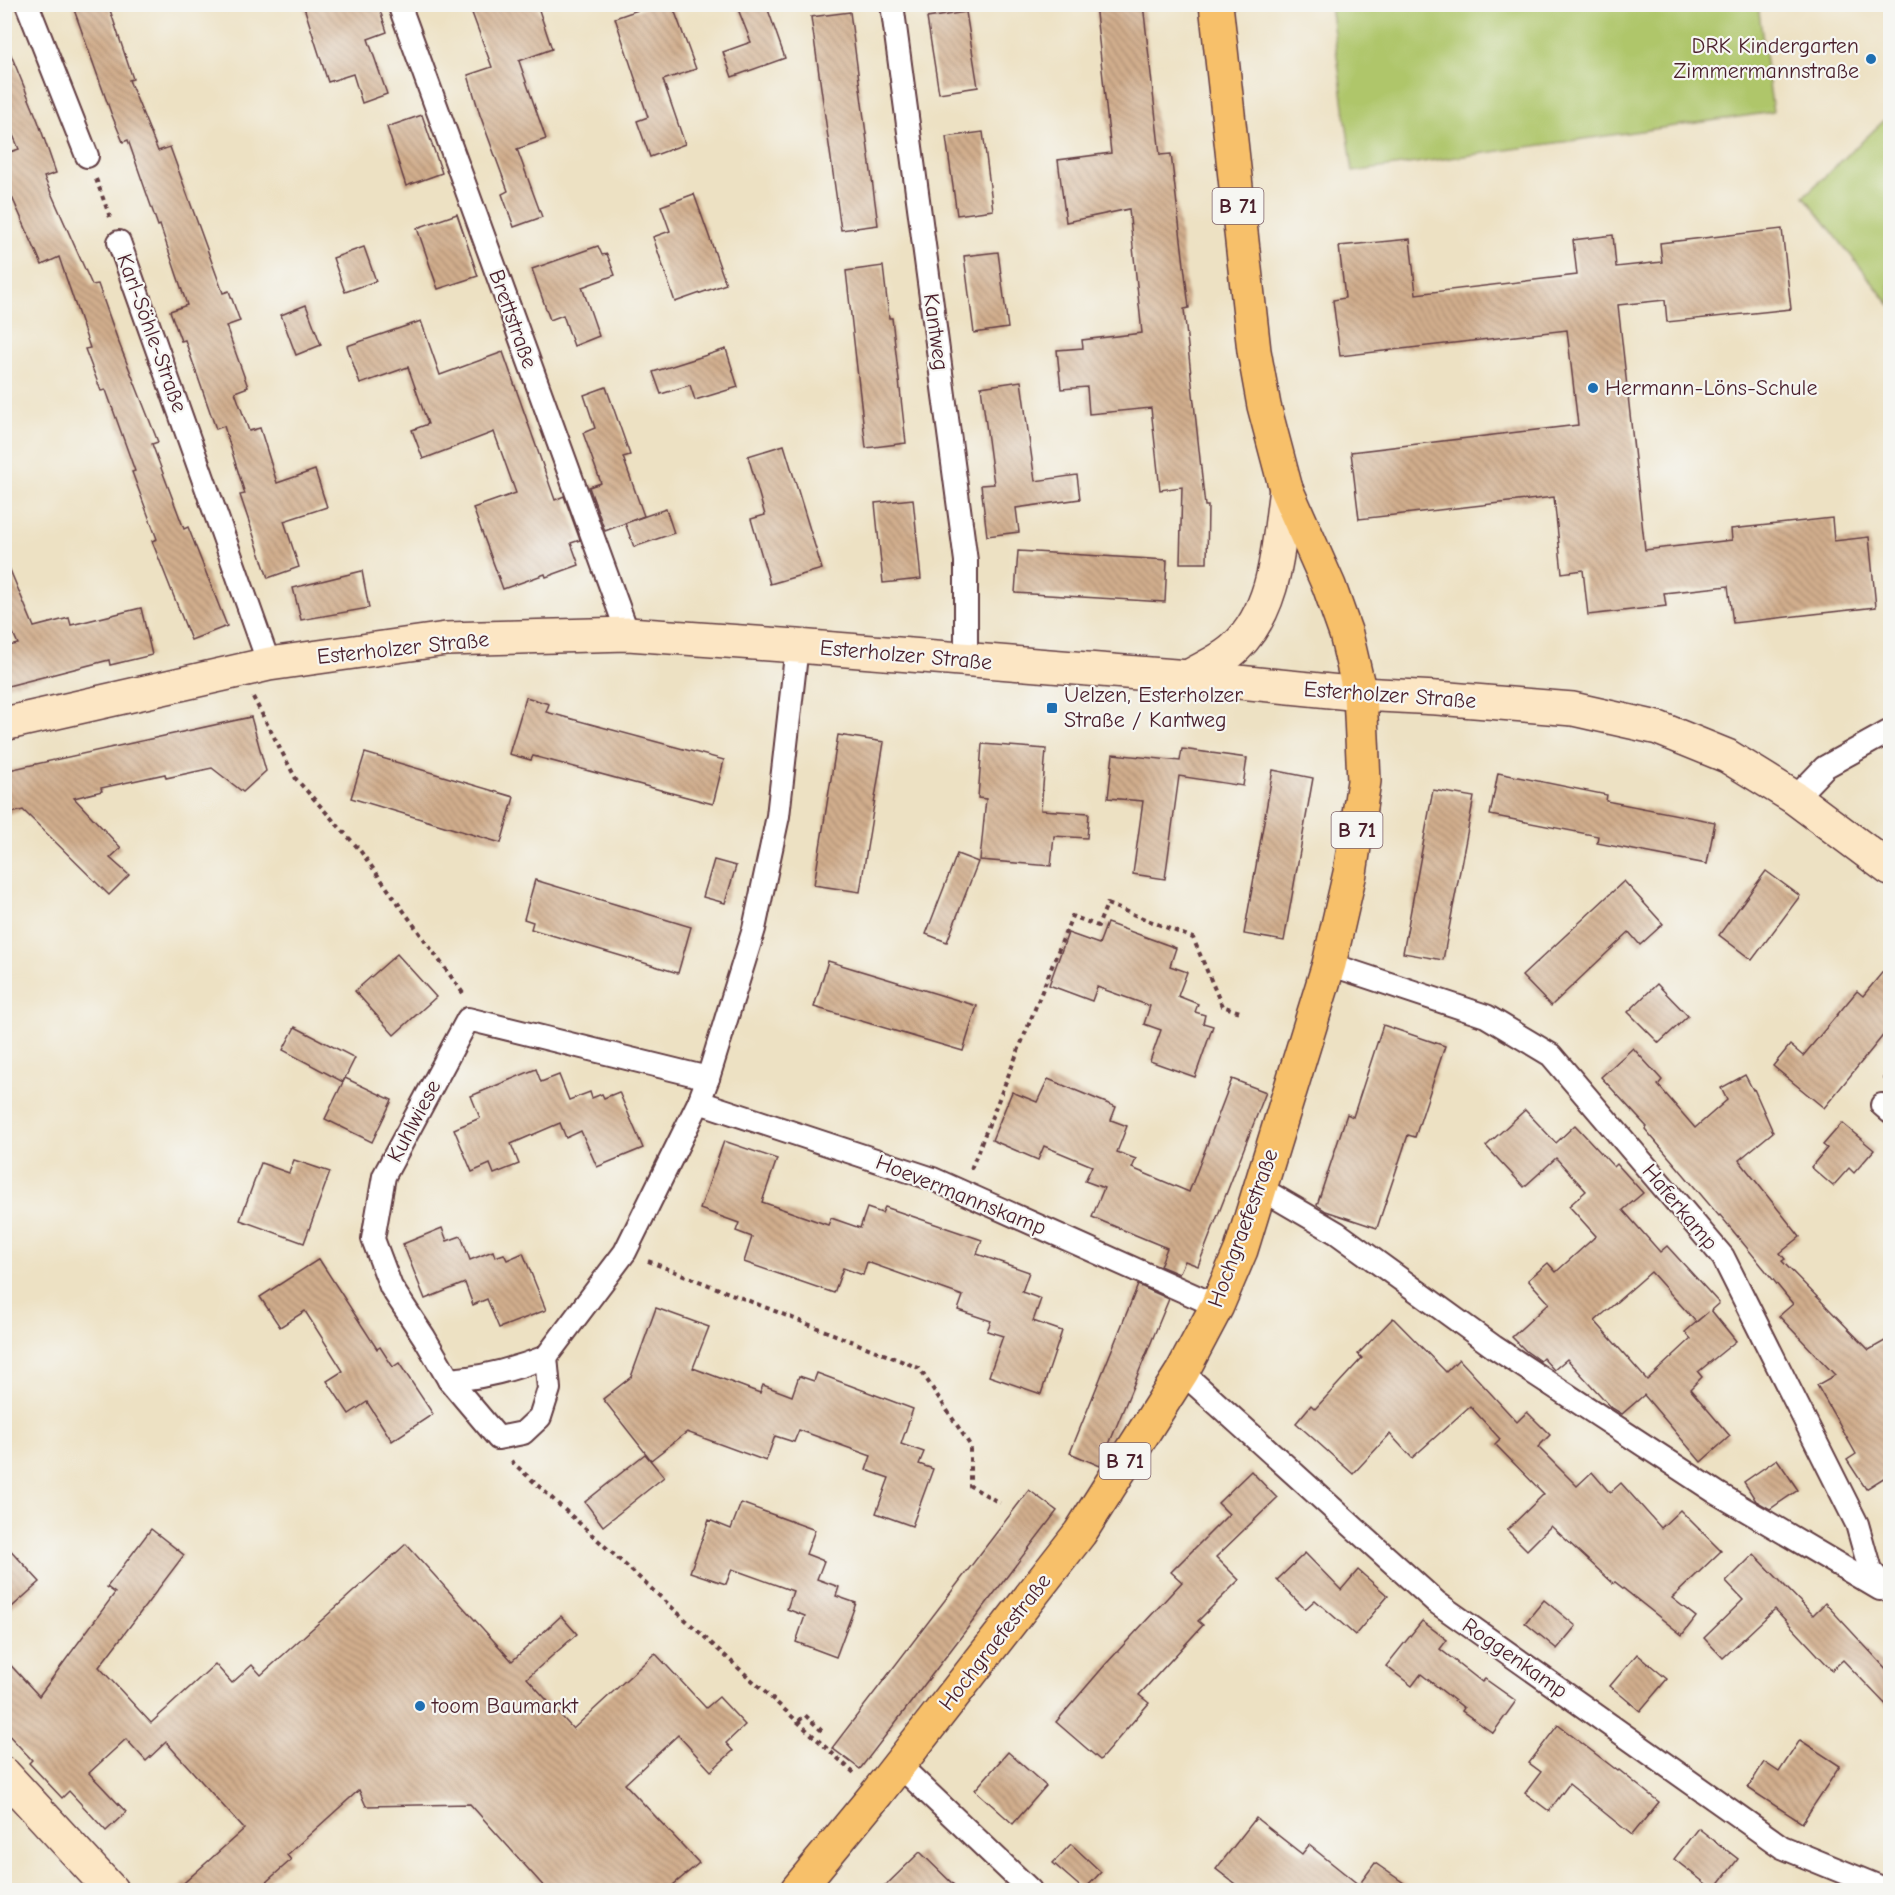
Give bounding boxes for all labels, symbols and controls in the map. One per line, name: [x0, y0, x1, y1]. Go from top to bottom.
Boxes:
place label: DRK Kindergarten Zimmermannstraße: [1673, 33, 1859, 84]
marker: DRK Kindergarten Zimmermannstraße: [1864, 52, 1878, 66]
road number: B 71: [1212, 188, 1264, 224]
street label: Karl-Söhle-Straße: [111, 250, 193, 416]
street label: Brettstraße: [483, 266, 543, 372]
street label: Kantweg: [918, 292, 954, 372]
place label: Hermann-Löns-Schule: [1605, 375, 1817, 401]
marker: Hermann-Löns-Schule: [1586, 381, 1600, 395]
street label: Esterholzer Straße: [316, 626, 490, 670]
street label: Esterholzer Straße: [819, 635, 993, 675]
street label: Esterholzer Straße: [1303, 676, 1477, 714]
place label: Uelzen, Esterholzer Straße / Kantweg: [1064, 682, 1243, 733]
marker: Uelzen, Esterholzer Straße / Kantweg: [1045, 701, 1059, 715]
road number: B 71: [1332, 812, 1382, 848]
street label: Kuhlwiese: [382, 1075, 446, 1167]
street label: Hochgraefestraße: [1202, 1145, 1284, 1311]
street label: Hoevermannskamp: [872, 1149, 1050, 1241]
street label: Haferkamp: [1637, 1159, 1723, 1255]
road number: B 71: [1100, 1443, 1150, 1479]
street label: Hochgraefestraße: [933, 1568, 1057, 1716]
street label: Roggenkamp: [1457, 1612, 1573, 1704]
place label: toom Baumarkt: [431, 1693, 579, 1719]
marker: toom Baumarkt: [413, 1699, 427, 1713]

